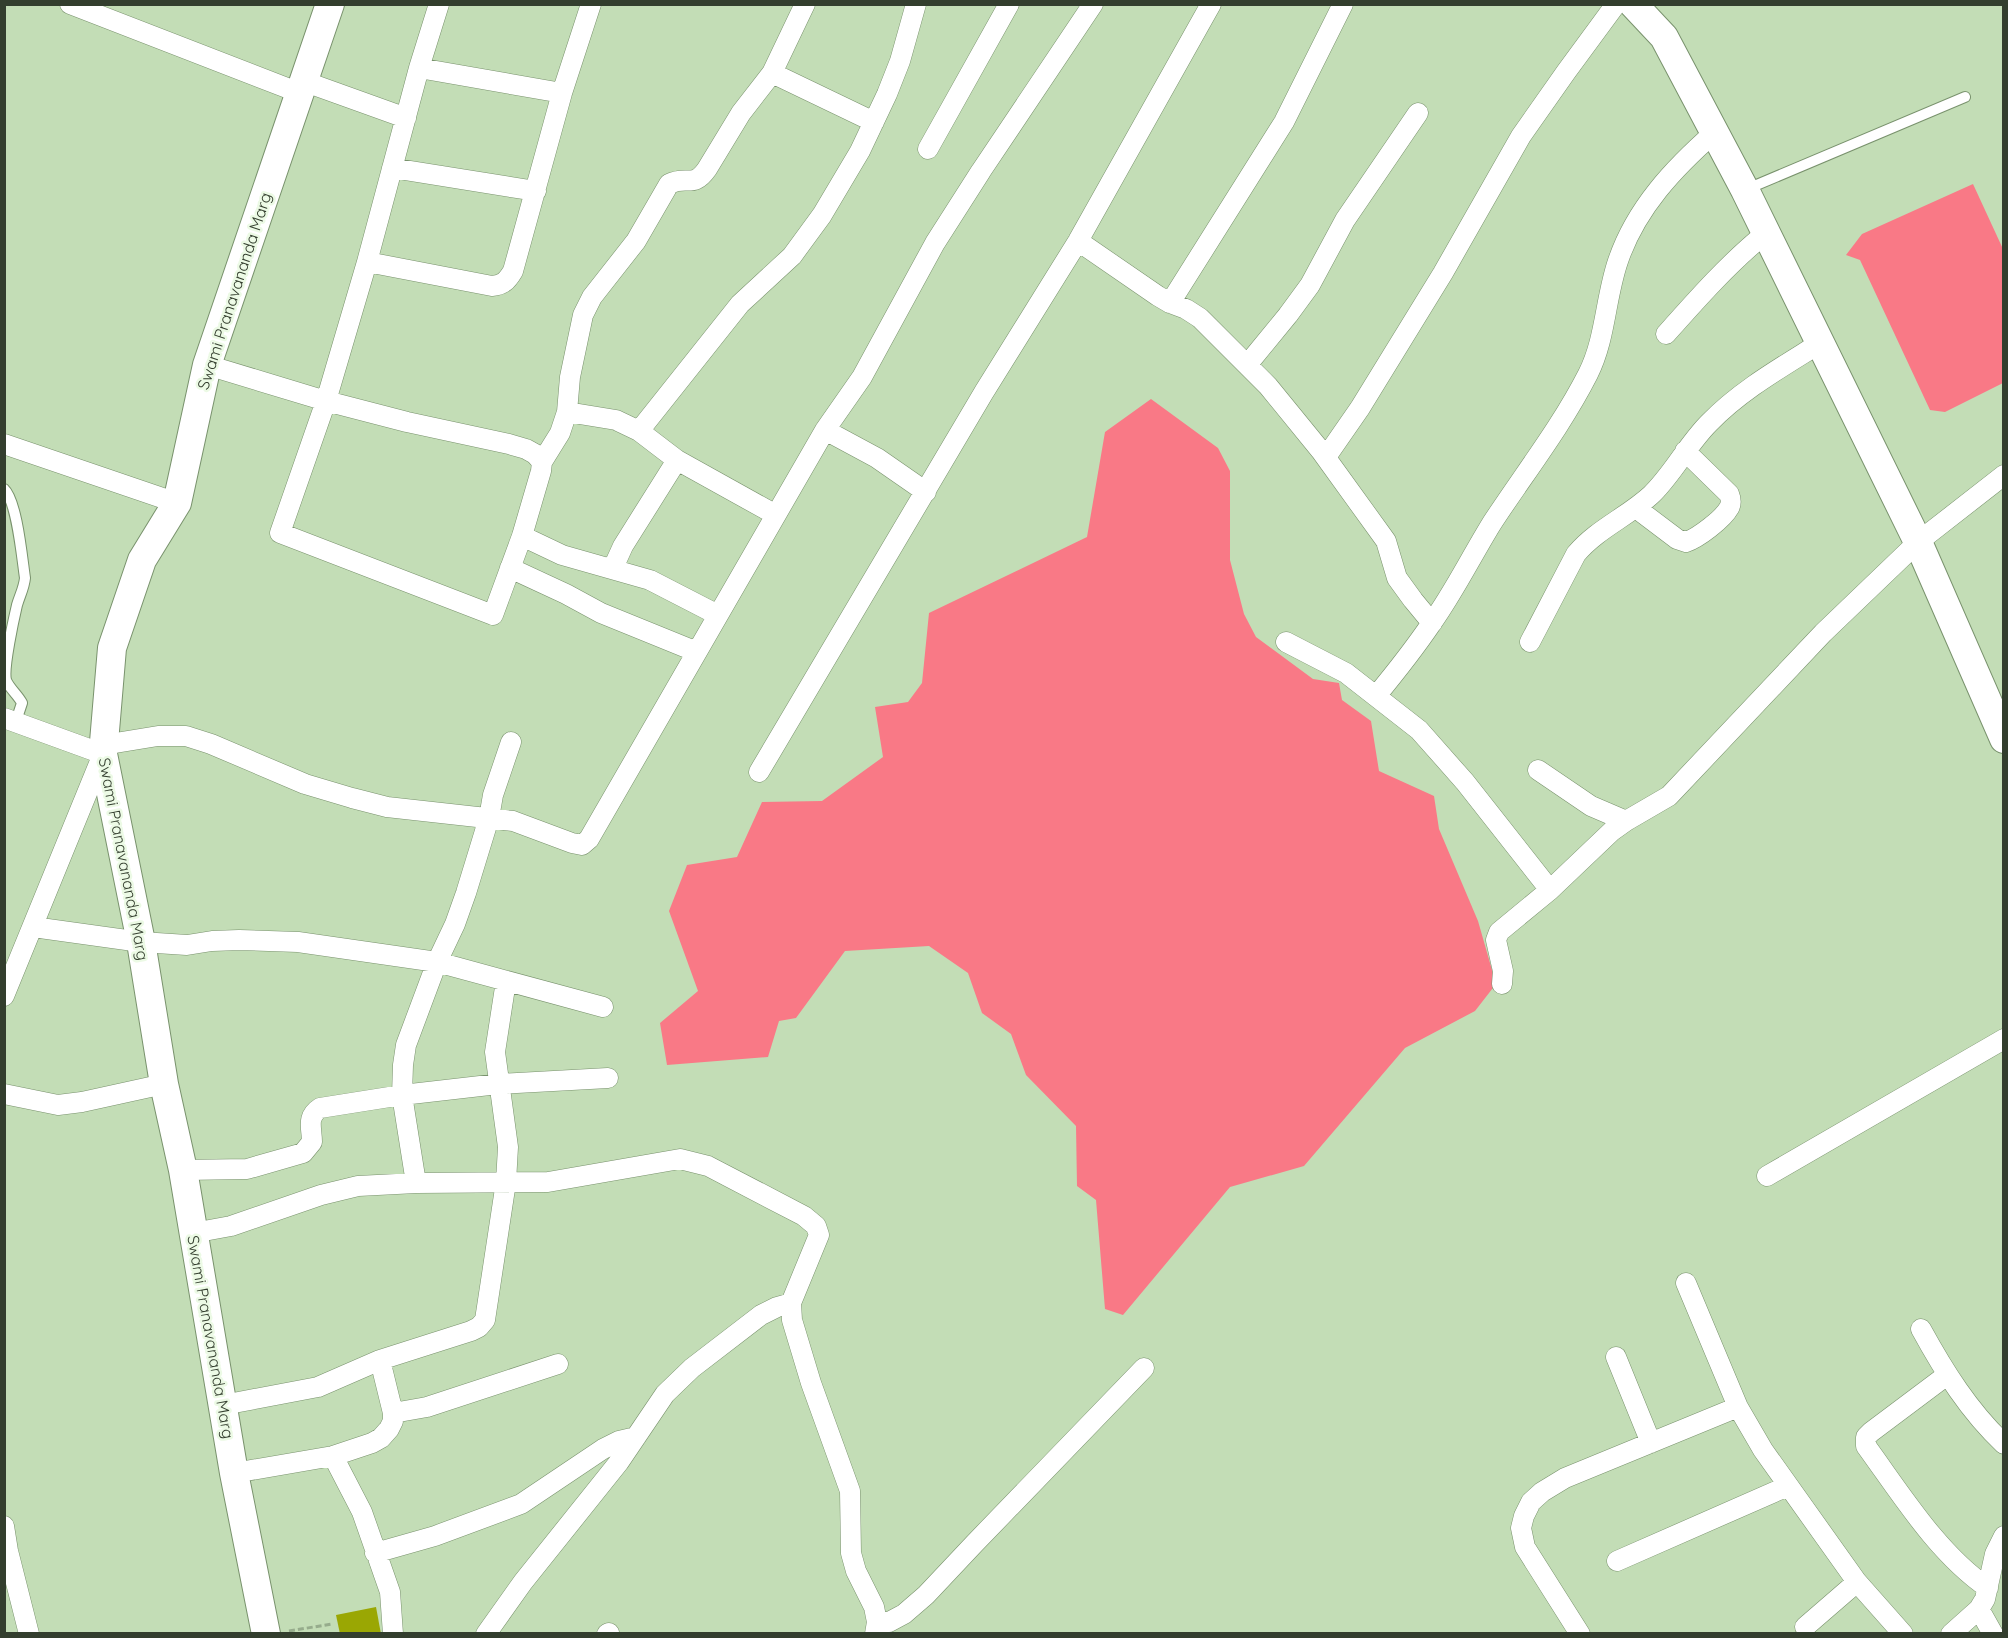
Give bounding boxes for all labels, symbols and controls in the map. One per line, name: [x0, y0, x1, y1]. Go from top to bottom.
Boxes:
street label: Swami Pranavananda Marg: [193, 190, 275, 392]
street label: Swami Pranavananda Marg: [95, 756, 153, 962]
street label: Swami Pranavananda Marg: [183, 1234, 239, 1440]

